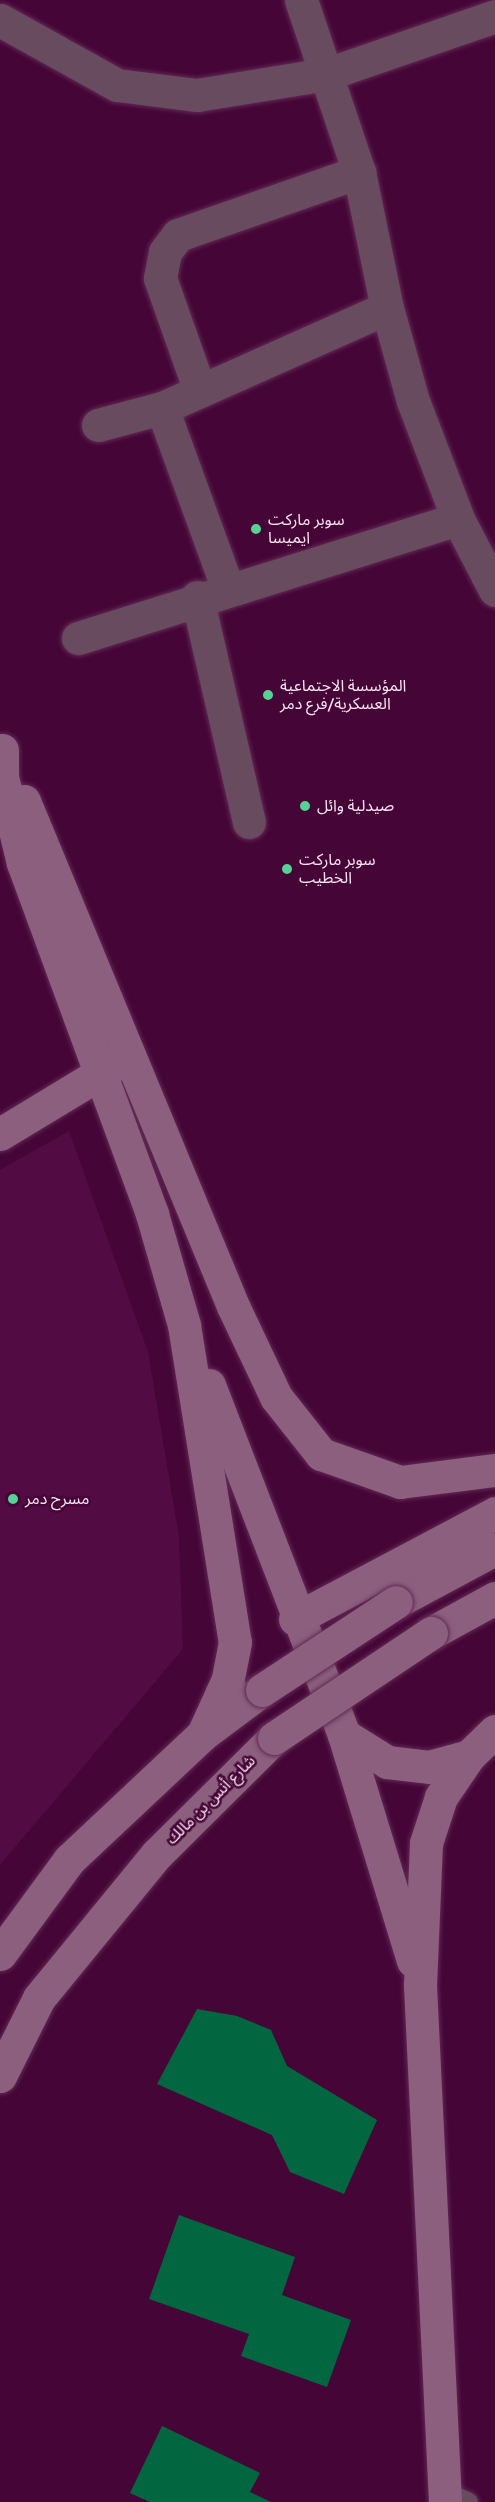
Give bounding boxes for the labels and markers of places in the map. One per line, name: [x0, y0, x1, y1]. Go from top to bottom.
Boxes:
place label: سوبر ماركت ايميسا: [268, 510, 345, 548]
marker: سوبر ماركت ايميسا: [249, 522, 263, 536]
place label: المؤسسة الاجتماعية العسكرية/فرع دمر: [280, 676, 406, 714]
marker: المؤسسة الاجتماعية العسكرية/فرع دمر: [261, 688, 275, 702]
place label: صيدلية وائل: [317, 796, 394, 816]
marker: صيدلية وائل: [298, 799, 312, 813]
place label: سوبر ماركت الخطيب: [299, 850, 376, 888]
marker: سوبر ماركت الخطيب: [280, 862, 294, 876]
place label: مسرح دمر: [25, 1489, 89, 1509]
marker: مسرح دمر: [6, 1492, 20, 1506]

